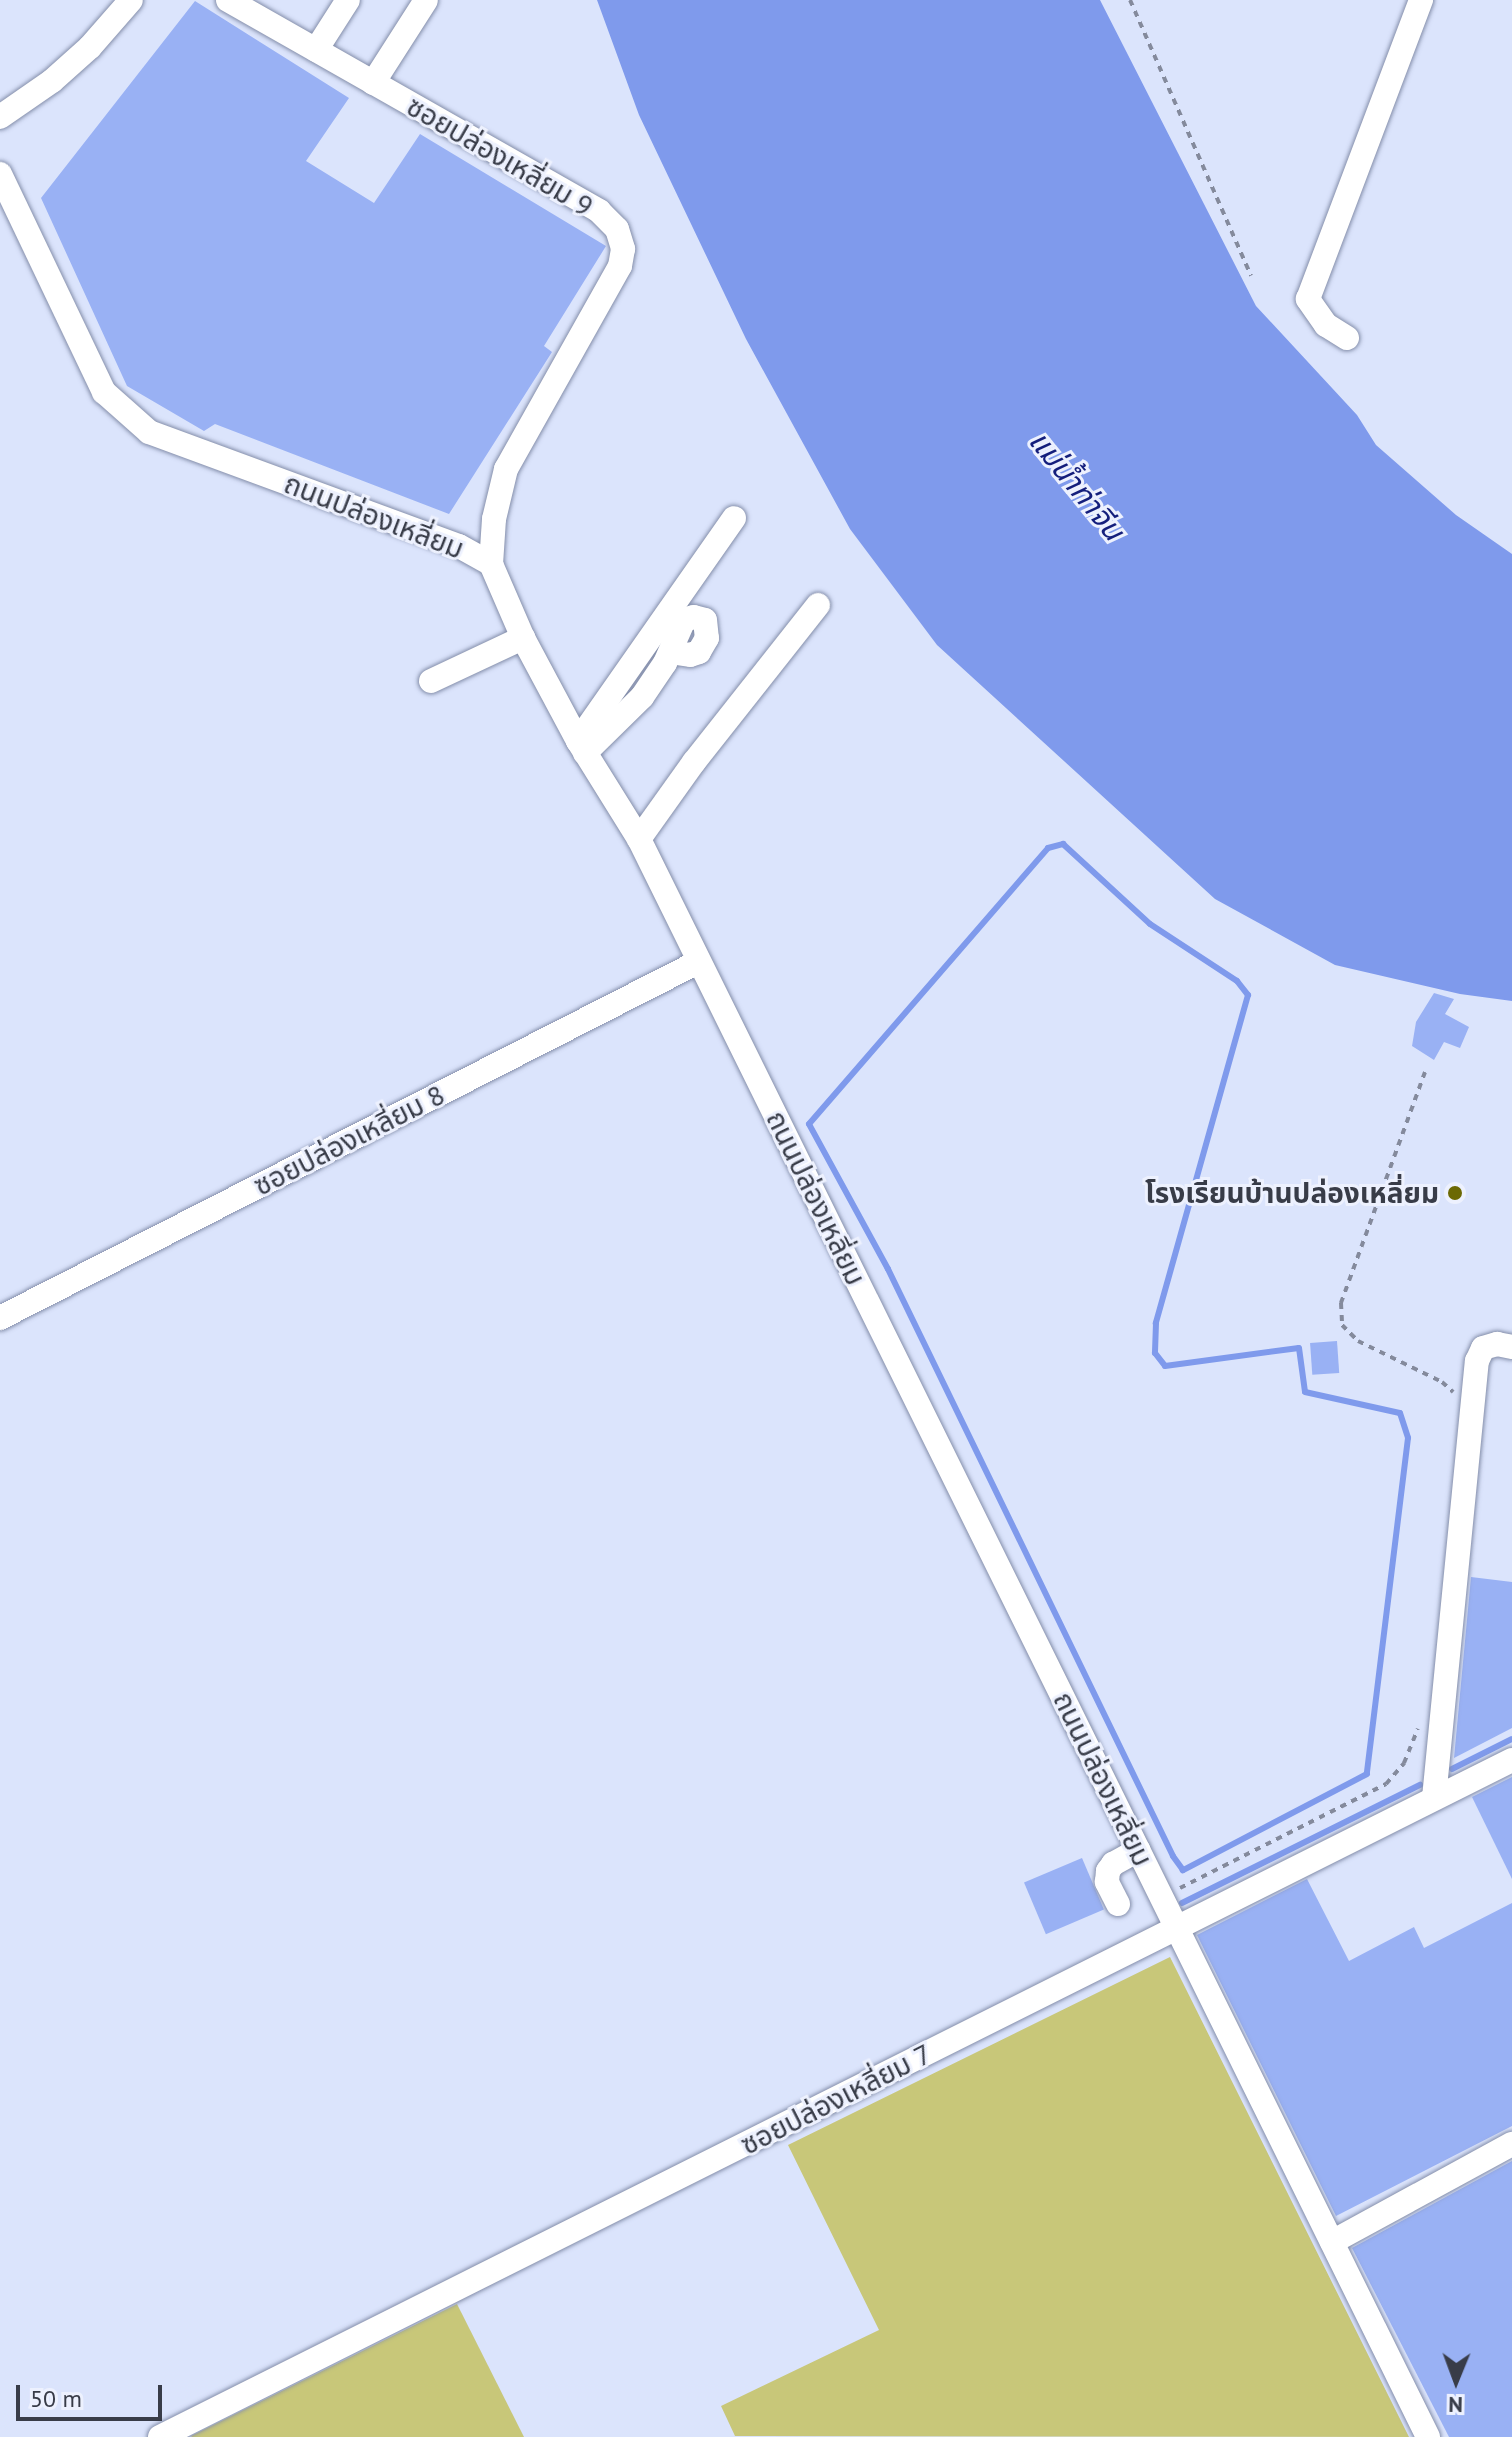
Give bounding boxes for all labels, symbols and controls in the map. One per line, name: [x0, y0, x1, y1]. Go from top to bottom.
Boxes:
street label: ซอยปล่องเหลี่ยม 9: [401, 89, 599, 223]
water label: แม่น้ำท่าจีน: [1022, 423, 1132, 547]
street label: ถนนปล่องเหลี่ยม: [279, 466, 469, 566]
street label: ซอยปล่องเหลี่ยม 8: [248, 1077, 450, 1203]
street label: ถนนปล่องเหลี่ยม: [759, 1105, 873, 1291]
place label: โรงเรียนบ้านปล่องเหลี่ยม: [1145, 1176, 1439, 1210]
marker: โรงเรียนบ้านปล่องเหลี่ยม: [1446, 1184, 1464, 1202]
street label: ถนนปล่องเหลี่ยม: [1046, 1686, 1160, 1872]
street label: ซอยปล่องเหลี่ยม 7: [735, 2036, 937, 2162]
north arrow: [1416, 2341, 1496, 2421]
scale bar: [20, 2369, 166, 2419]
text: 50 m: [30, 2383, 82, 2414]
text: N: [1448, 2391, 1463, 2419]

